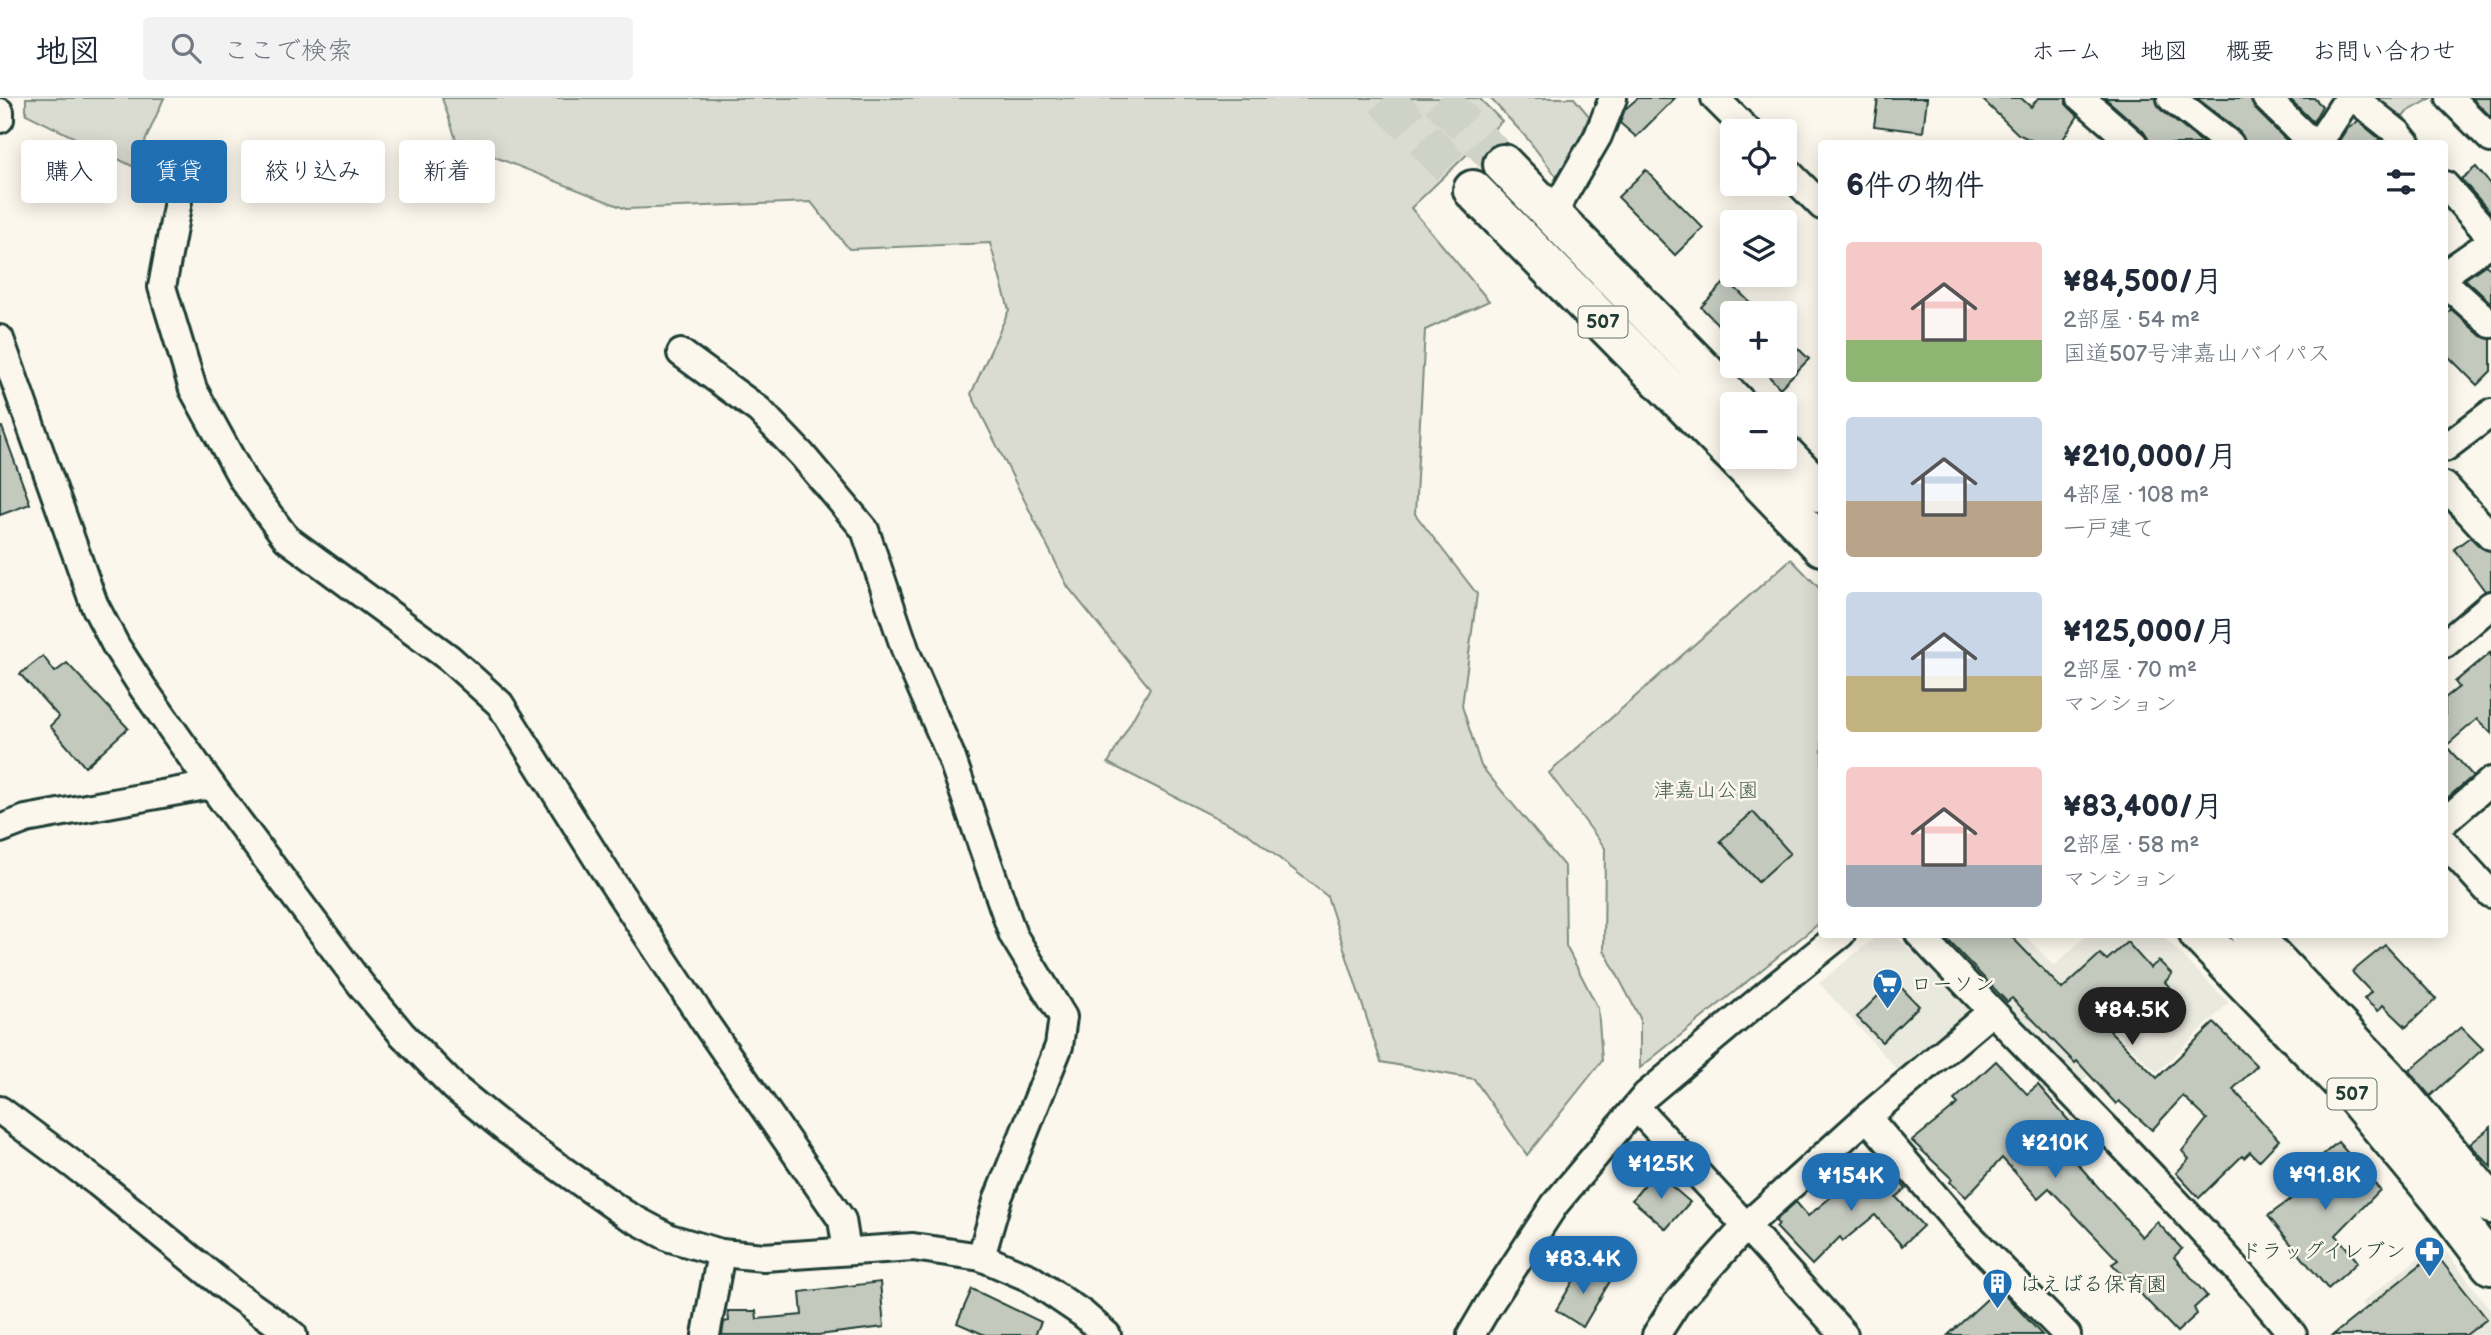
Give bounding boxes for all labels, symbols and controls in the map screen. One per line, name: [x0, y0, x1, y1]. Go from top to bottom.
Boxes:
search box: [143, 17, 633, 80]
icon: search: [167, 29, 205, 67]
text: 地図: [35, 32, 101, 72]
text: ここで検索: [223, 36, 353, 67]
text: ホーム: [2031, 37, 2102, 66]
text: 地図: [2140, 37, 2188, 66]
text: 概要: [2226, 37, 2274, 66]
text: お問い合わせ: [2312, 37, 2456, 66]
map controls: [1720, 119, 1797, 469]
button: locate: [1720, 119, 1797, 196]
chip: 購入: [21, 140, 117, 203]
chip: 賃貸: [131, 140, 227, 203]
chip: 絞り込み: [241, 140, 385, 203]
chip: 新着: [399, 140, 495, 203]
icon: filters: [2382, 163, 2420, 201]
text: 6件の物件: [1846, 168, 1984, 204]
button: layers: [1720, 210, 1797, 287]
text: ¥84,500/月: [2063, 264, 2223, 300]
icon: home: [1902, 270, 1986, 354]
button: +: [1720, 301, 1797, 378]
road number: 507: [1578, 306, 1628, 338]
text: 2部屋 · 54 m²: [2063, 306, 2200, 334]
text: 国道507号津嘉山バイパス: [2063, 340, 2331, 368]
button: −: [1720, 392, 1797, 469]
text: ¥210,000/月: [2063, 439, 2237, 475]
icon: home: [1902, 445, 1986, 529]
text: 4部屋 · 108 m²: [2063, 481, 2209, 509]
text: 一戸建て: [2063, 515, 2155, 543]
text: ¥125,000/月: [2063, 614, 2236, 650]
icon: home: [1902, 620, 1986, 704]
text: 2部屋 · 70 m²: [2063, 656, 2197, 684]
text: マンション: [2063, 690, 2177, 718]
park label: 津嘉山公園: [1654, 778, 1759, 803]
text: ¥83,400/月: [2063, 789, 2223, 825]
icon: home: [1902, 795, 1986, 879]
text: 2部屋 · 58 m²: [2063, 831, 2199, 859]
text: マンション: [2063, 865, 2177, 893]
supermarket icon: ローソン: [1871, 967, 1905, 1011]
place label: ローソン: [1911, 972, 1995, 997]
pin: ¥84.5K: [2075, 988, 2189, 1047]
text: ¥84.5K: [2094, 996, 2170, 1024]
road number: 507: [2328, 1078, 2376, 1110]
pin: ¥210K: [2006, 1121, 2104, 1180]
text: ¥210K: [2021, 1129, 2089, 1157]
pin: ¥125K: [1612, 1142, 1710, 1201]
text: ¥125K: [1628, 1150, 1694, 1178]
pin: ¥91.8K: [2268, 1152, 2382, 1212]
pin: ¥154K: [1802, 1154, 1900, 1213]
text: ¥91.8K: [2289, 1161, 2361, 1189]
text: ¥154K: [1818, 1162, 1884, 1190]
pharmacy icon: ドラッグイレブン: [2412, 1234, 2446, 1278]
pin: ¥83.4K: [1526, 1236, 1640, 1296]
place label: ドラッグイレブン: [2241, 1239, 2406, 1264]
text: ¥83.4K: [1545, 1245, 1621, 1273]
building icon: はえばる保育園: [1980, 1267, 2014, 1311]
place label: はえばる保育園: [2020, 1272, 2167, 1297]

